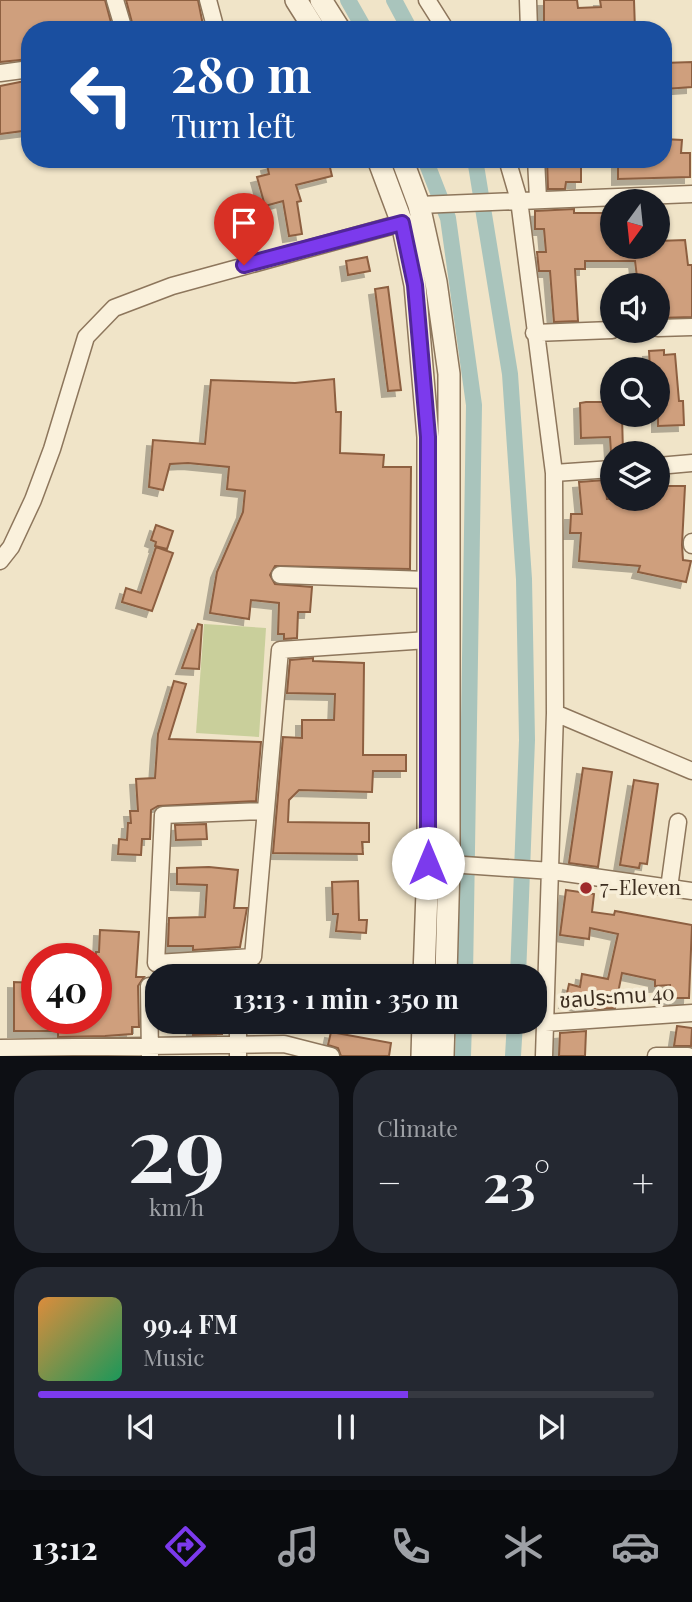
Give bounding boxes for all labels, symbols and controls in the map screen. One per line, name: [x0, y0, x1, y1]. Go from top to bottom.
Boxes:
text: 280 m: [171, 40, 311, 105]
icon: left: [56, 49, 147, 140]
text: Turn left: [171, 103, 295, 146]
north arrow: [600, 189, 670, 259]
map controls: [600, 189, 670, 511]
pin: [214, 193, 274, 265]
icon: arrive: [225, 204, 263, 242]
button: sound: [600, 273, 670, 343]
button: search: [600, 357, 670, 427]
button: layers: [600, 441, 670, 511]
position arrow: [391, 826, 465, 900]
place label: 7-Eleven: [600, 872, 682, 900]
marker: 7-Eleven: [578, 880, 594, 896]
speed limit sign: 40: [21, 943, 112, 1034]
street label: ชลประทาน 40: [558, 977, 675, 1013]
text: 13:13 · 1 min · 350 m: [233, 981, 459, 1016]
text: 29: [128, 1085, 225, 1206]
text: Climate: [377, 1112, 458, 1143]
text: 23°: [483, 1147, 550, 1216]
text: −: [377, 1156, 402, 1207]
text: +: [632, 1156, 654, 1207]
text: km/h: [149, 1191, 204, 1222]
text: 99.4 FM: [143, 1306, 238, 1341]
text: Music: [143, 1341, 204, 1372]
icon: previous: [122, 1408, 160, 1446]
icon: pause: [327, 1408, 365, 1446]
icon: next: [532, 1408, 570, 1446]
icon: directions: [161, 1522, 210, 1571]
icon: music: [274, 1522, 323, 1571]
icon: phone: [386, 1522, 435, 1571]
icon: climate: [499, 1522, 548, 1571]
icon: car: [611, 1522, 660, 1571]
text: 13:12: [32, 1525, 98, 1568]

